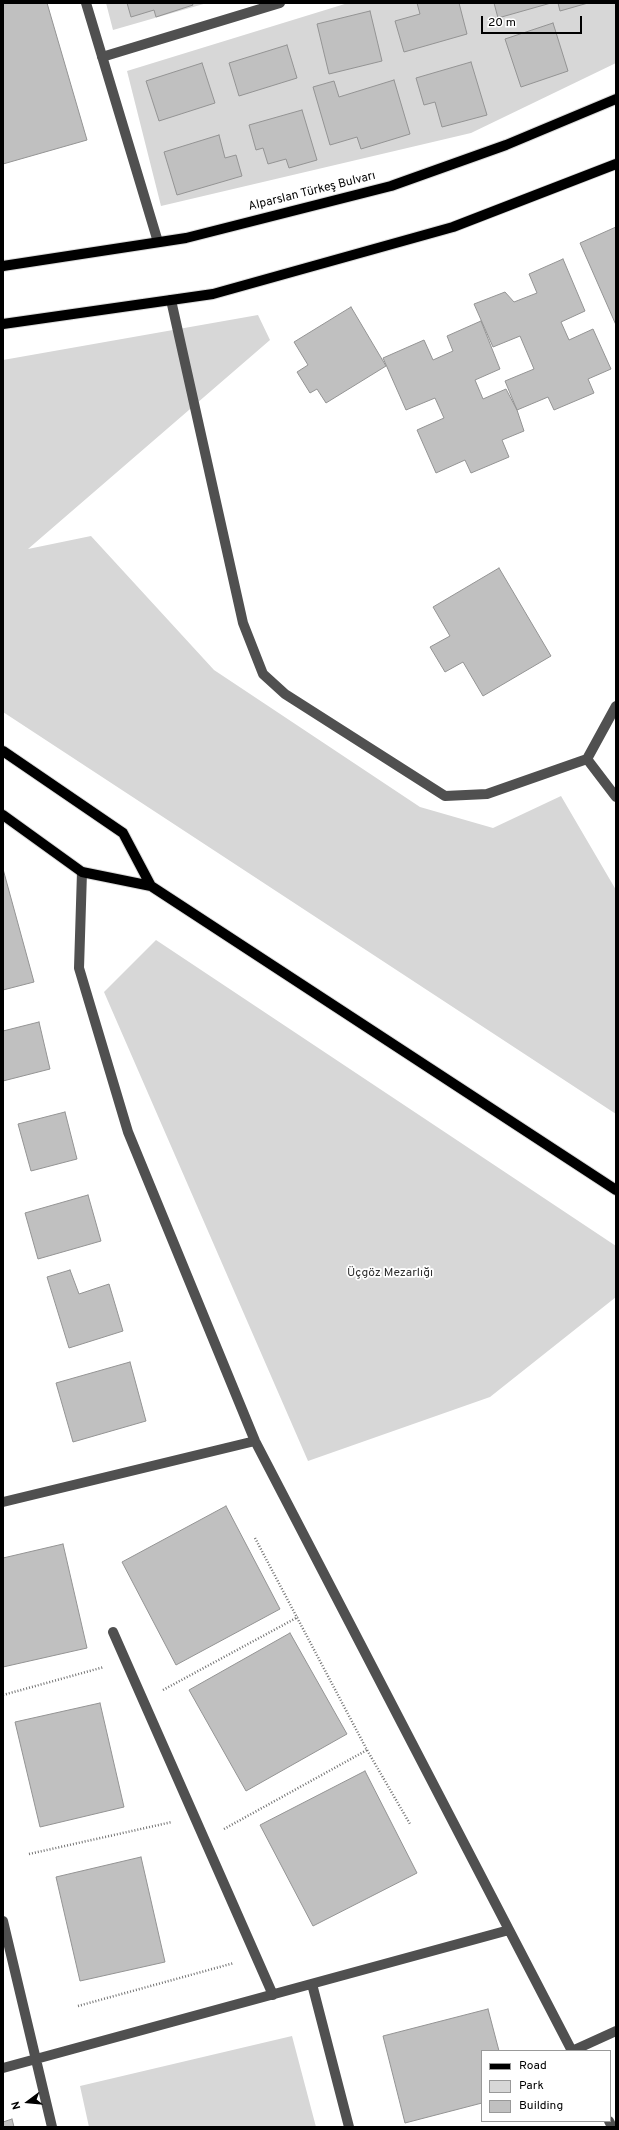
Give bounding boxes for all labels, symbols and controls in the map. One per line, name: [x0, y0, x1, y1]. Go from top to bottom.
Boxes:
scale bar: [483, 8, 584, 34]
text: 20 m: [488, 15, 516, 31]
street label: Alparslan Türkeş Bulvarı: [247, 169, 377, 215]
park label: Üçgöz Mezarlığı: [347, 1267, 433, 1281]
legend: [481, 2050, 611, 2122]
text: Road: [519, 2058, 547, 2074]
text: Park: [519, 2078, 544, 2094]
north arrow: [8, 2082, 48, 2122]
text: Building: [519, 2098, 563, 2114]
text: N: [9, 2100, 24, 2111]

